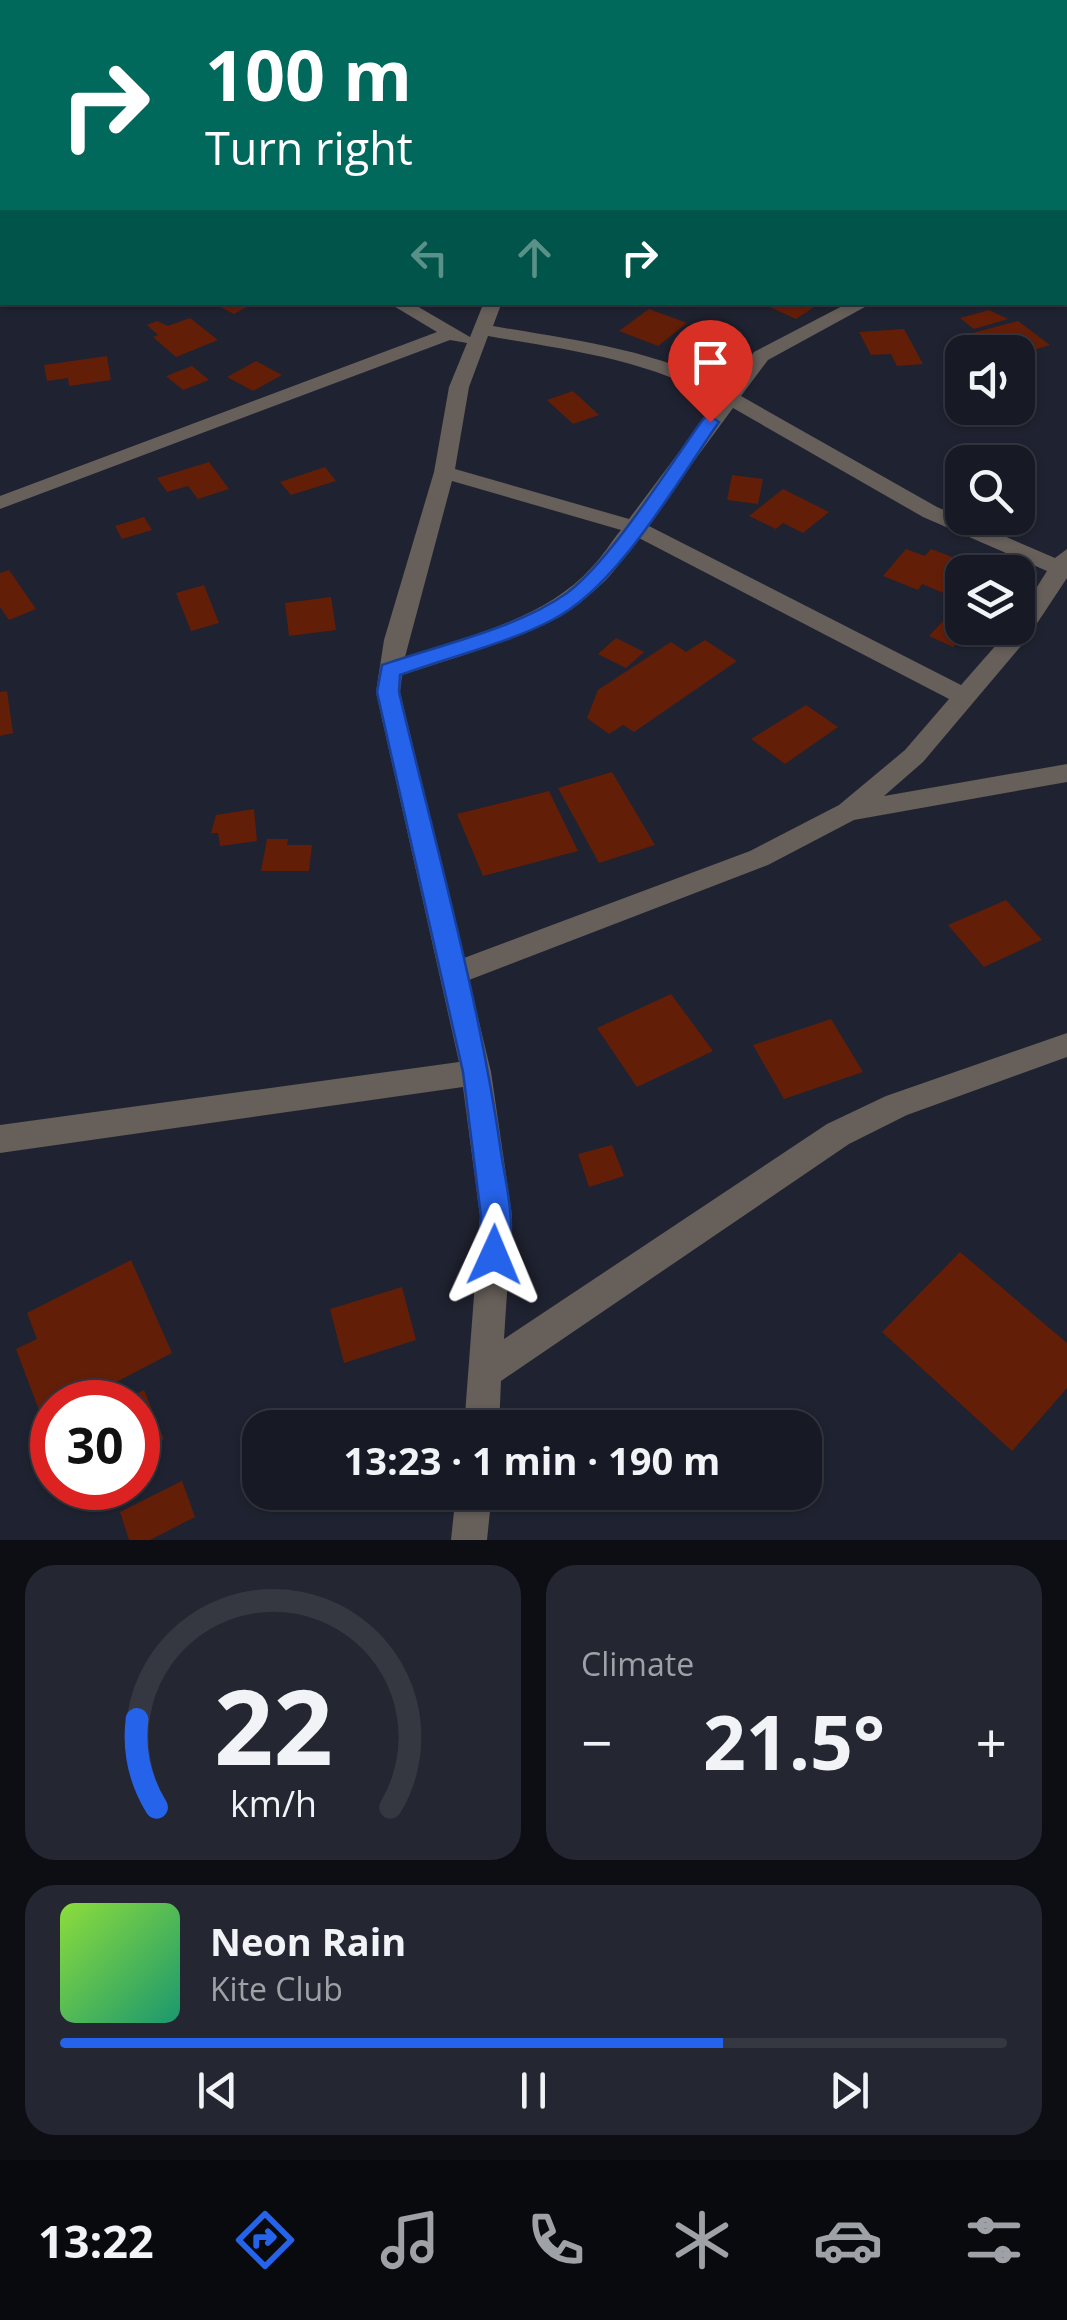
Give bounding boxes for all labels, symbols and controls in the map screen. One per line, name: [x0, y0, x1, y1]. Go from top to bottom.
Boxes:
text: 100 m: [205, 26, 412, 122]
icon: right: [40, 40, 170, 170]
text: Turn right: [205, 117, 413, 178]
icon: left: [402, 230, 457, 285]
icon: ahead: [507, 230, 562, 285]
icon: right: [612, 230, 667, 285]
pin: [668, 320, 753, 423]
icon: arrive: [683, 335, 738, 390]
map controls: [945, 335, 1035, 645]
button: sound: [945, 335, 1035, 425]
button: search: [945, 445, 1035, 535]
button: layers: [945, 555, 1035, 645]
position arrow: [442, 1203, 546, 1307]
speed limit sign: 30: [30, 1380, 160, 1510]
text: 13:23 · 1 min · 190 m: [344, 1434, 720, 1486]
text: Climate: [581, 1642, 694, 1685]
text: 22: [214, 1654, 332, 1795]
text: 21.5°: [703, 1690, 885, 1792]
text: −: [581, 1704, 612, 1779]
text: +: [976, 1704, 1007, 1779]
text: km/h: [230, 1779, 316, 1827]
text: Neon Rain: [210, 1915, 406, 1967]
text: Kite Club: [210, 1967, 343, 2010]
icon: previous: [190, 2063, 245, 2118]
icon: pause: [506, 2063, 561, 2118]
icon: next: [822, 2063, 877, 2118]
icon: directions: [230, 2205, 300, 2275]
icon: music: [375, 2205, 445, 2275]
icon: phone: [521, 2205, 591, 2275]
icon: climate: [667, 2205, 737, 2275]
icon: car: [813, 2205, 883, 2275]
icon: filters: [959, 2205, 1029, 2275]
text: 13:22: [38, 2210, 154, 2271]

